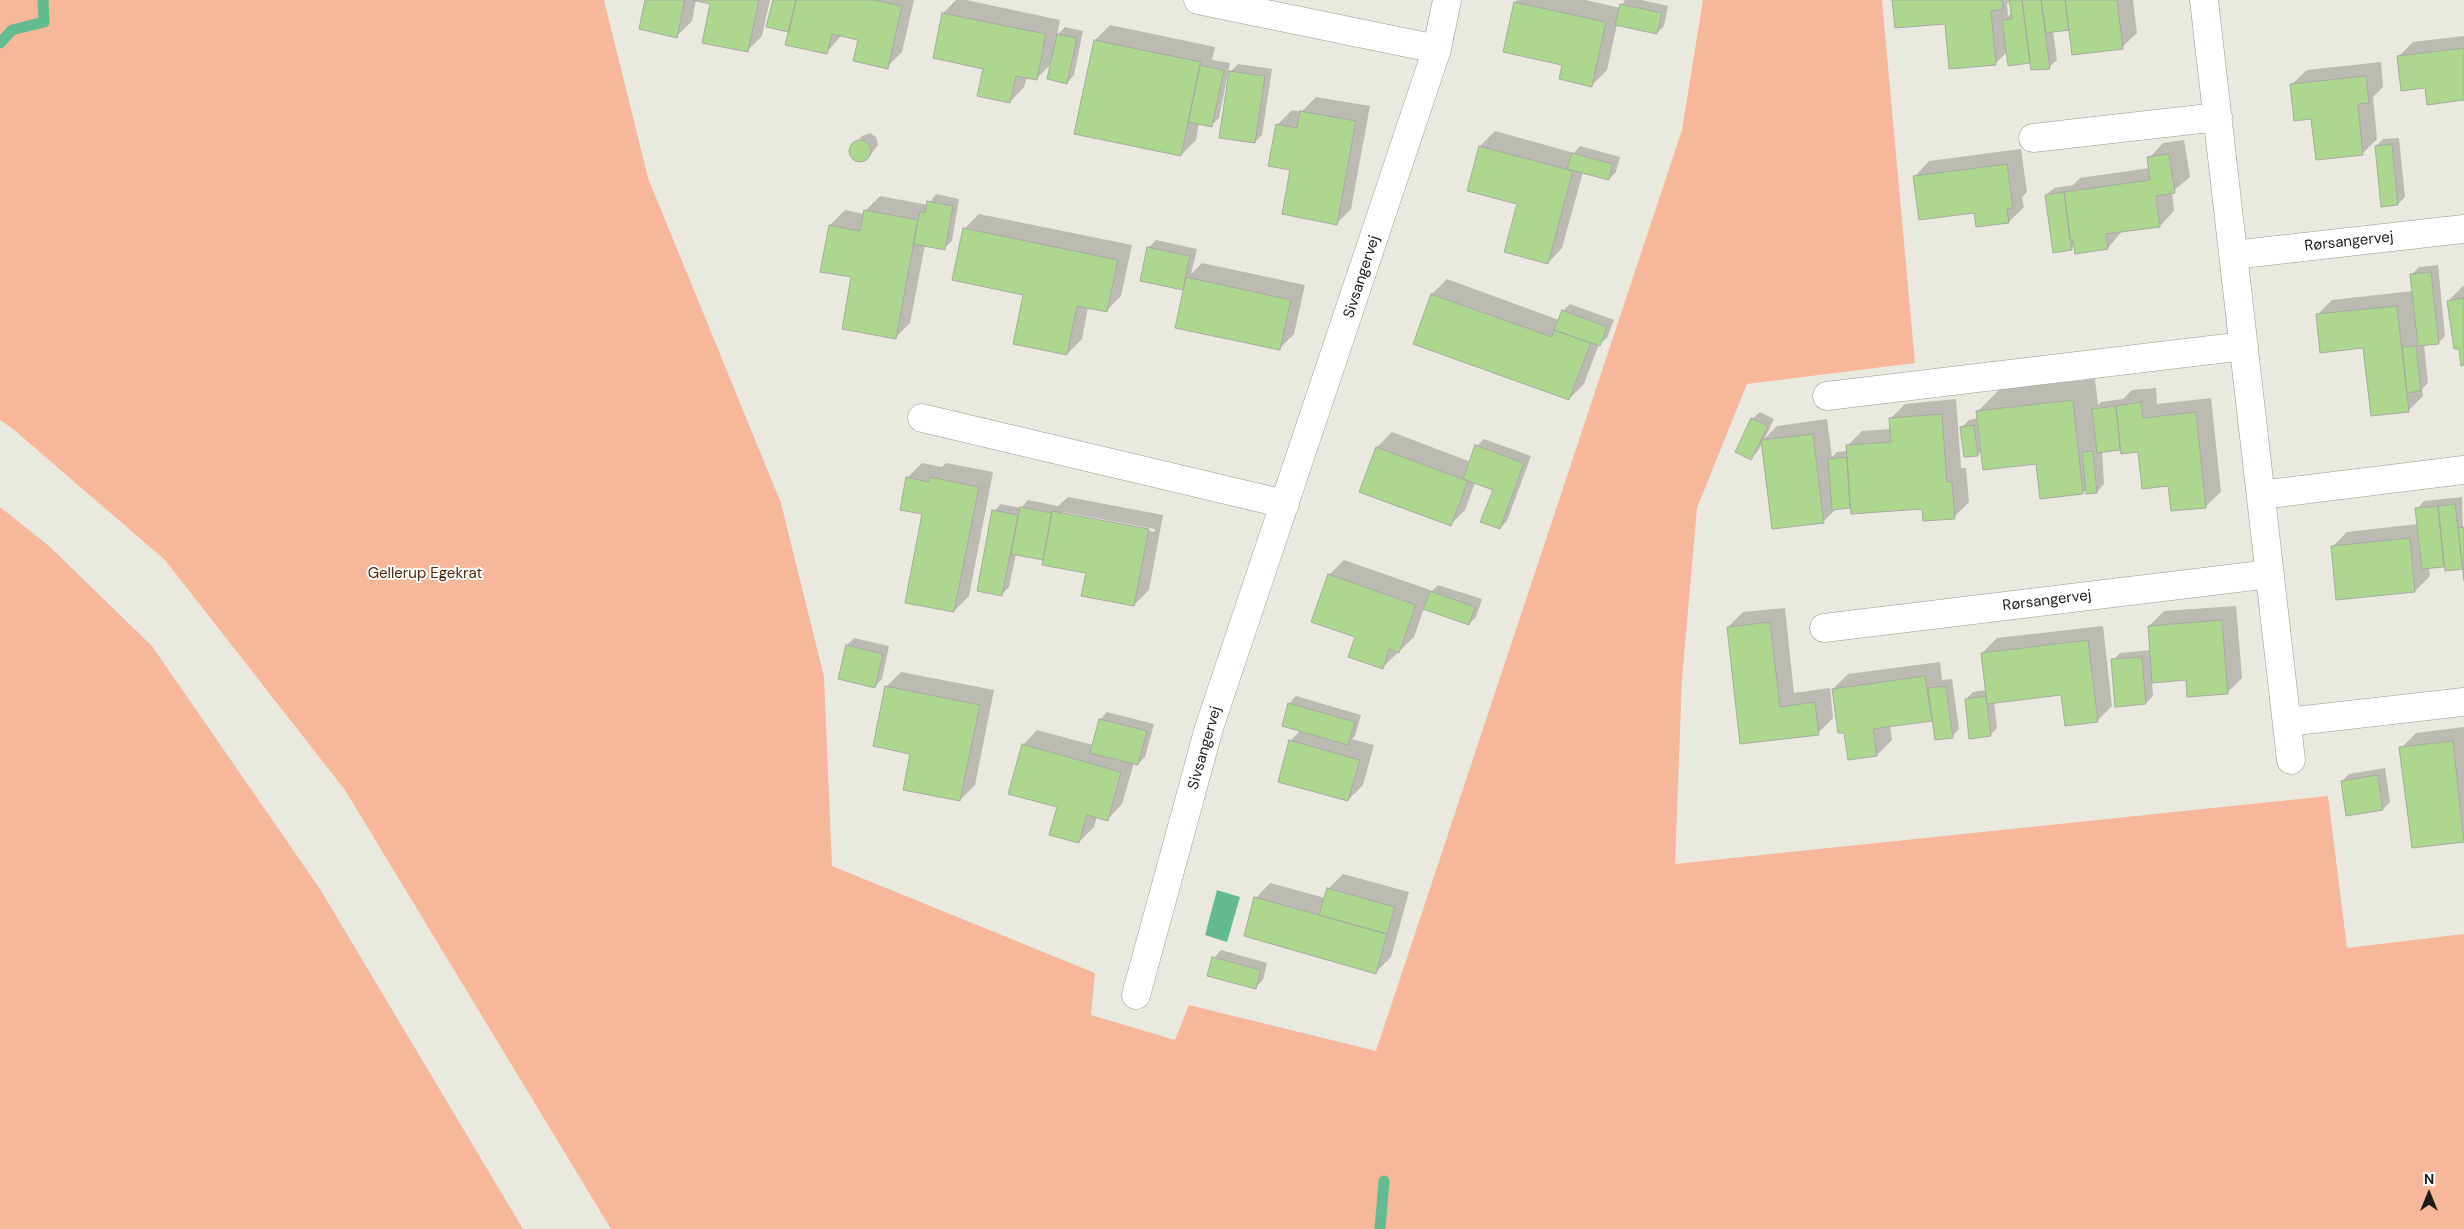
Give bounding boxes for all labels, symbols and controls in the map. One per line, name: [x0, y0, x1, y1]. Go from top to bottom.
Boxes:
street label: Rørsangervej: [2304, 228, 2394, 256]
street label: Sivsangervej: [1340, 233, 1384, 321]
park label: Gellerup Egekrat: [368, 565, 482, 583]
street label: Rørsangervej: [2001, 587, 2093, 615]
street label: Sivsangervej: [1185, 704, 1225, 792]
north arrow: [2404, 1169, 2454, 1219]
text: N: [2424, 1170, 2434, 1188]

